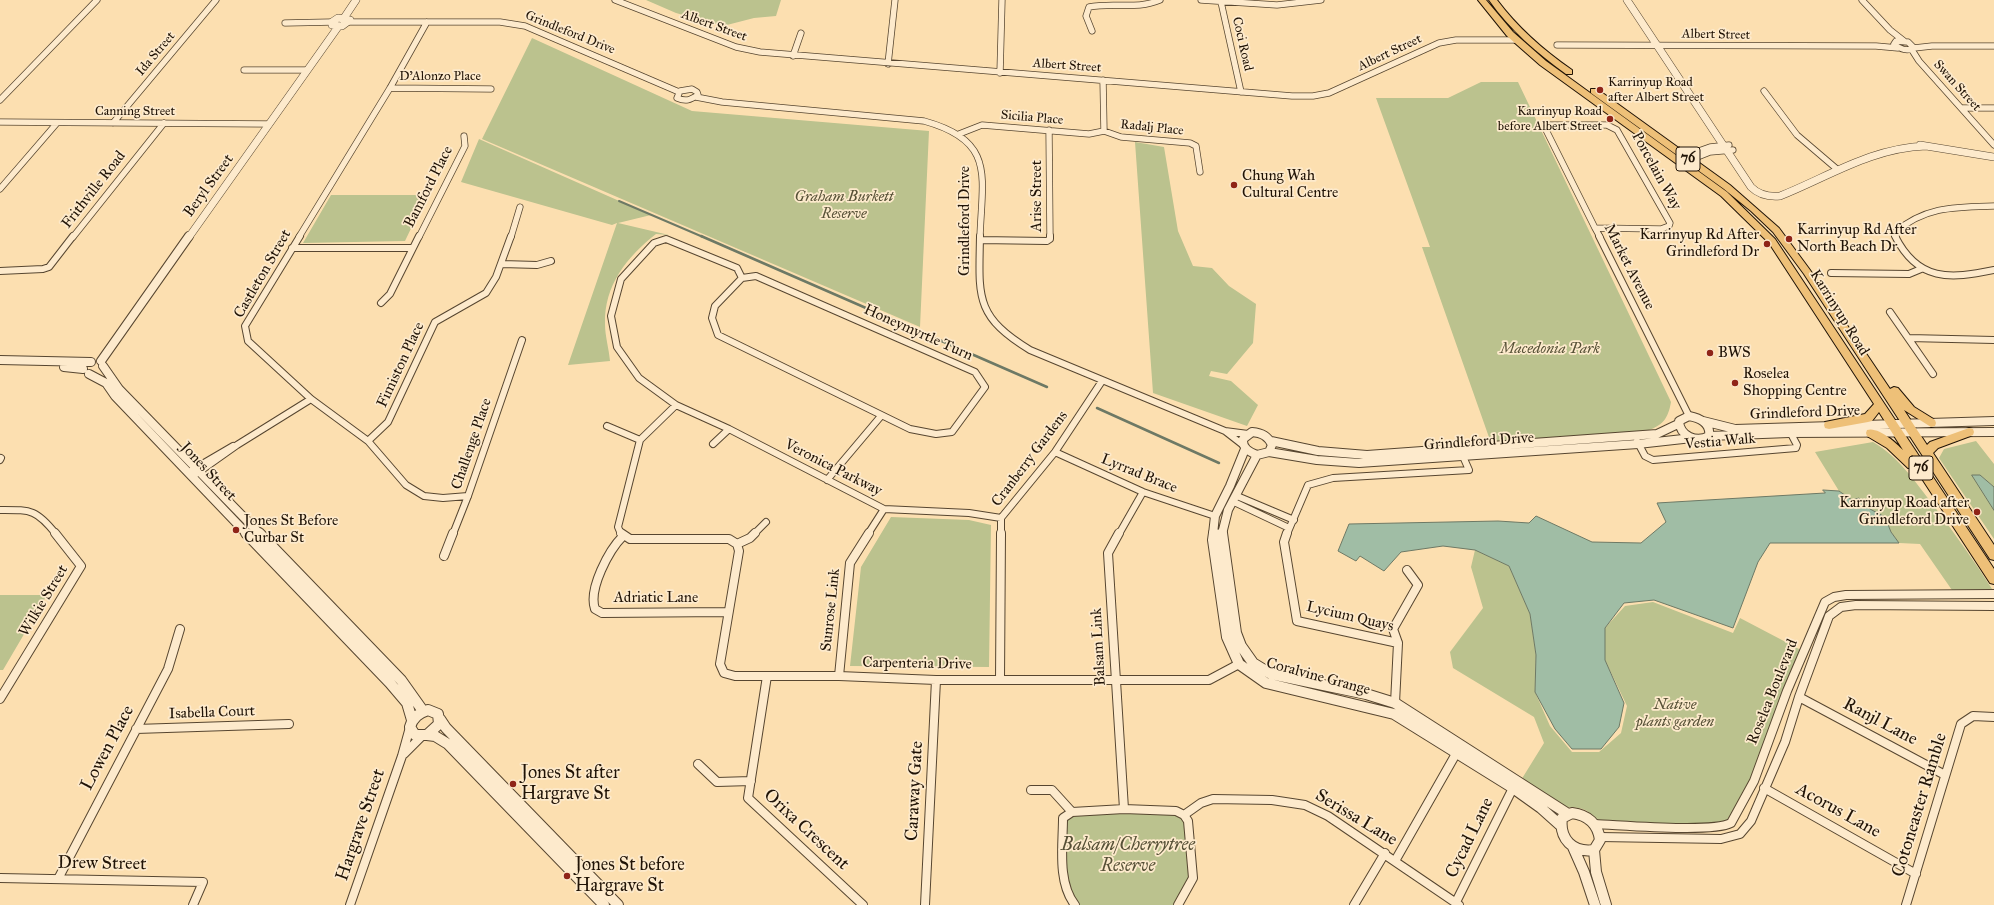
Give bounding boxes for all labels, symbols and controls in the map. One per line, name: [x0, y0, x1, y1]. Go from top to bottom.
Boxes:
street label: Albert Street: [679, 7, 749, 45]
street label: Grindleford Drive: [523, 8, 617, 58]
street label: Coci Road: [1228, 15, 1256, 73]
street label: Albert Street: [1682, 27, 1750, 43]
street label: Ida Street: [133, 29, 179, 79]
street label: Albert Street: [1356, 31, 1424, 75]
street label: Albert Street: [1032, 56, 1102, 76]
street label: Swan Street: [1930, 57, 1984, 115]
street label: D'Alonzo Place: [399, 69, 481, 85]
place label: Karrinyup Road after Albert Street: [1608, 75, 1704, 106]
marker: Karrinyup Road after Albert Street: [1595, 85, 1605, 95]
street label: Canning Street: [95, 104, 175, 120]
place label: Karrinyup Road before Albert Street: [1498, 104, 1602, 135]
street label: Sicilia Place: [1000, 107, 1064, 129]
marker: Karrinyup Road before Albert Street: [1605, 114, 1615, 124]
street label: Radalj Place: [1120, 117, 1184, 139]
street label: Porcelain Way: [1627, 129, 1685, 213]
street label: Bamford Place: [401, 143, 457, 231]
road number: 76: [1676, 147, 1700, 171]
street label: Frithville Road: [58, 148, 130, 232]
street label: Beryl Street: [180, 151, 238, 221]
street label: Arise Street: [1028, 160, 1046, 232]
street label: Grindleford Drive: [956, 166, 974, 276]
place label: Chung Wah Cultural Centre: [1242, 167, 1338, 202]
marker: Chung Wah Cultural Centre: [1229, 180, 1239, 190]
park label: Graham Burkett Reserve: [795, 188, 893, 223]
street label: Market Avenue: [1600, 221, 1658, 313]
place label: Karrinyup Rd After North Beach Dr: [1797, 221, 1917, 256]
place label: Karrinyup Rd After Grindleford Dr: [1639, 226, 1759, 261]
street label: Castleton Street: [230, 227, 296, 321]
marker: Karrinyup Rd After North Beach Dr: [1784, 234, 1794, 244]
marker: Karrinyup Rd After Grindleford Dr: [1762, 239, 1772, 249]
street label: Karrinyup Road: [1805, 267, 1873, 359]
street label: Honeymyrtle Turn: [861, 301, 975, 365]
street label: Fimiston Place: [373, 319, 429, 411]
park label: Macedonia Park: [1500, 340, 1600, 358]
place label: BWS: [1718, 344, 1751, 362]
marker: BWS: [1705, 348, 1715, 358]
place label: Roselea Shopping Centre: [1743, 365, 1847, 400]
marker: Roselea Shopping Centre: [1730, 378, 1740, 388]
street label: Challenge Place: [448, 396, 496, 492]
street label: Grindleford Drive: [1750, 402, 1860, 424]
street label: Cranberry Gardens: [988, 407, 1072, 511]
street label: Grindleford Drive: [1423, 429, 1535, 455]
street label: Vestia Walk: [1684, 430, 1756, 454]
street label: Veronica Parkway: [781, 436, 885, 500]
street label: Jones Street: [176, 439, 240, 505]
street label: Lyrrad Brace: [1098, 451, 1180, 497]
road number: 76: [1909, 456, 1933, 480]
place label: Karrinyup Road after Grindleford Drive: [1839, 494, 1969, 529]
marker: Karrinyup Road after Grindleford Drive: [1972, 507, 1982, 517]
place label: Jones St Before Curbar St: [244, 512, 338, 547]
marker: Jones St Before Curbar St: [231, 525, 241, 535]
street label: Wilkie Street: [16, 562, 72, 640]
street label: Sunrose Link: [818, 568, 844, 652]
street label: Adriatic Lane: [614, 589, 698, 607]
street label: Lycium Quays: [1304, 598, 1396, 636]
street label: Balsam Link: [1088, 607, 1110, 687]
street label: Roselea Boulevard: [1744, 637, 1802, 747]
street label: Carpenteria Drive: [862, 654, 972, 674]
street label: Coralvine Grange: [1264, 654, 1372, 700]
street label: Ranjl Lane: [1839, 693, 1921, 751]
park label: Native plants garden: [1636, 696, 1714, 731]
street label: Lowen Place: [77, 702, 139, 794]
street label: Isabella Court: [169, 703, 255, 723]
street label: Cotoneaster Ramble: [1888, 730, 1952, 880]
street label: Caraway Gate: [902, 740, 928, 842]
place label: Jones St after Hargrave St: [521, 763, 620, 806]
street label: Hargrave Street: [332, 766, 390, 884]
marker: Jones St after Hargrave St: [508, 779, 518, 789]
street label: Acorus Lane: [1792, 779, 1884, 843]
street label: Orixa Crescent: [759, 785, 853, 875]
street label: Serissa Lane: [1311, 785, 1401, 851]
street label: Cycad Lane: [1441, 794, 1499, 882]
park label: Balsam/Cherrytree Reserve: [1061, 835, 1195, 878]
street label: Drew Street: [57, 852, 147, 876]
place label: Jones St before Hargrave St: [575, 855, 685, 898]
marker: Jones St before Hargrave St: [562, 871, 572, 881]

